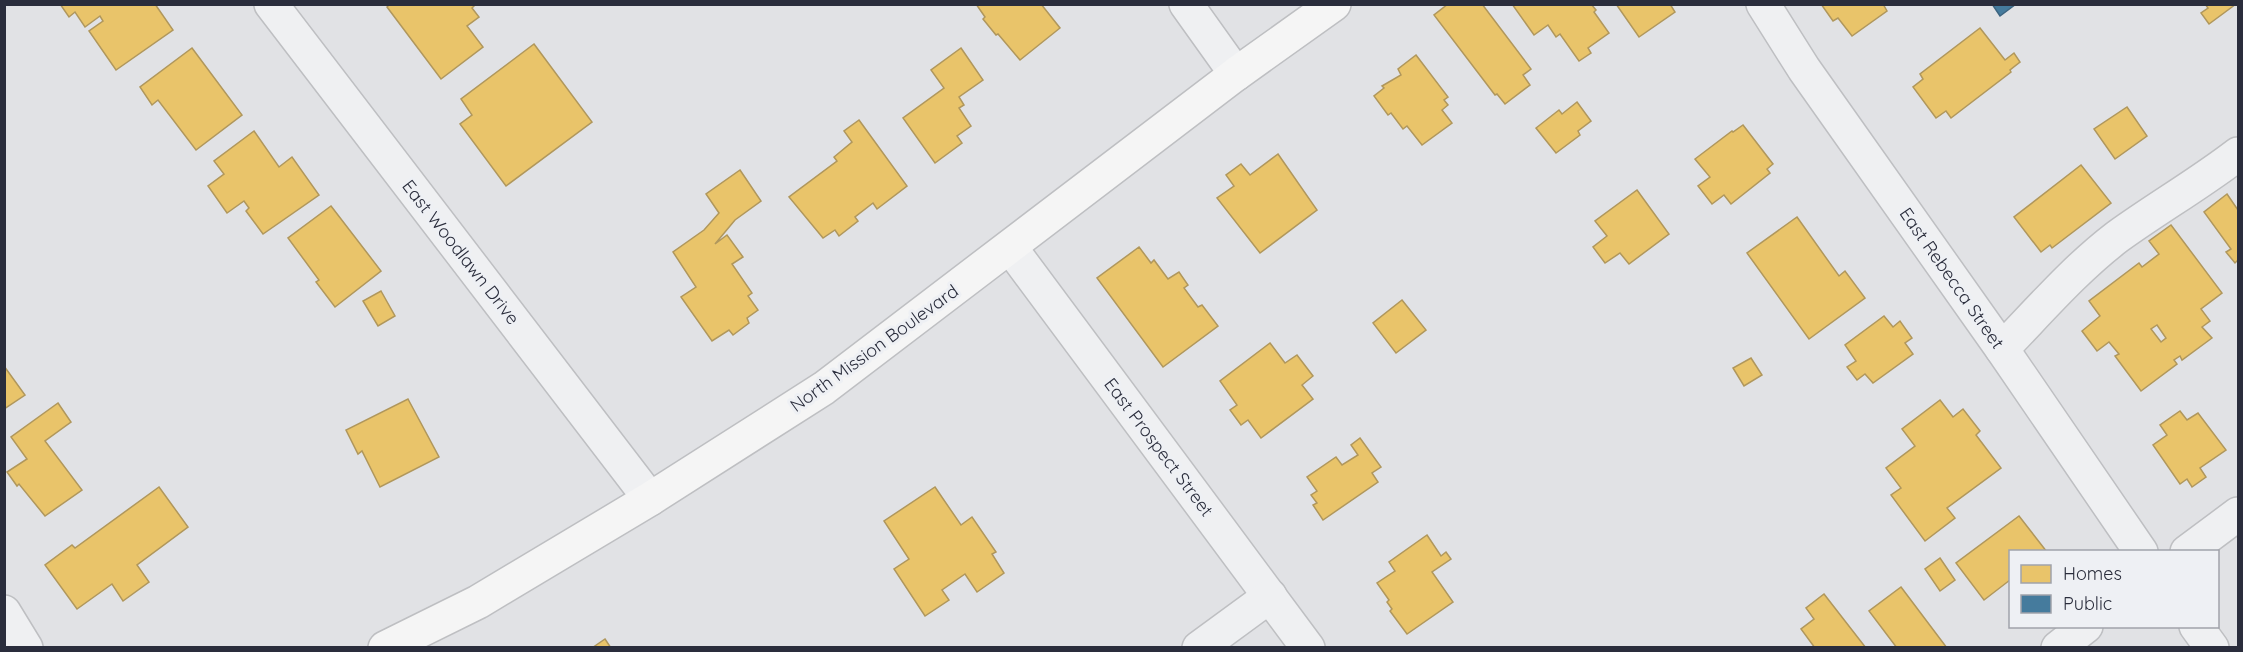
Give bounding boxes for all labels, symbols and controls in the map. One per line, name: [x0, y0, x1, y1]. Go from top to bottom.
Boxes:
street label: East Woodlawn Drive: [397, 175, 525, 329]
street label: East Rebecca Street: [1895, 203, 2009, 353]
street label: North Mission Boulevard: [785, 279, 963, 417]
street label: East Prospect Street: [1099, 373, 1219, 521]
legend: [2009, 550, 2219, 628]
text: Homes: [2063, 562, 2122, 585]
text: Public: [2063, 592, 2112, 615]

